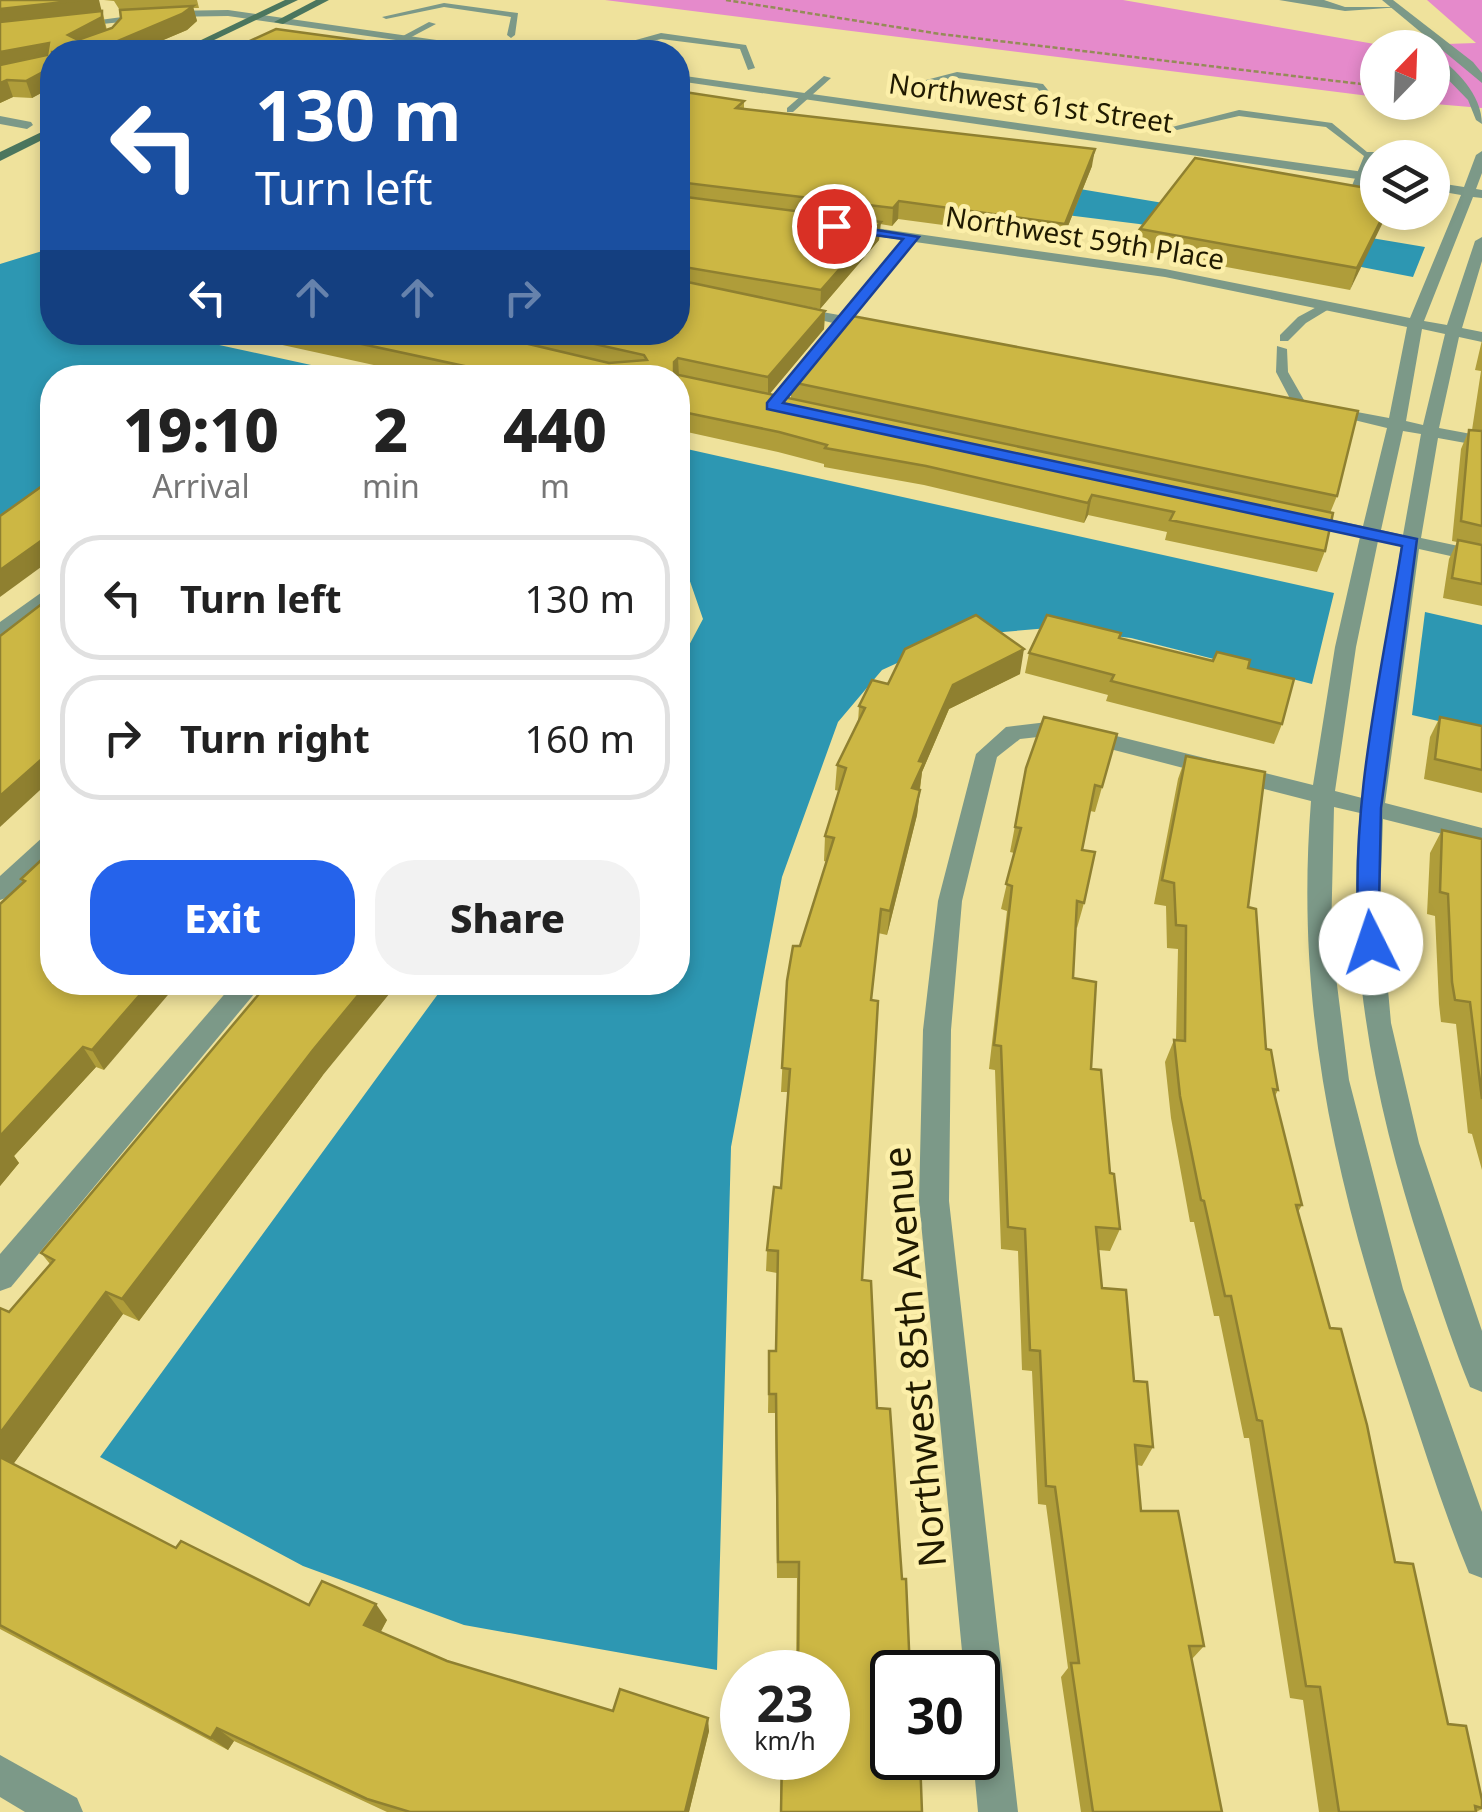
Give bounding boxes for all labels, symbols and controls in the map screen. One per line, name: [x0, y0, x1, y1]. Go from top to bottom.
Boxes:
north arrow: [1360, 30, 1450, 120]
map controls: [1360, 30, 1450, 230]
street label: Northwest 61st Street: [886, 63, 1176, 141]
text: 130 m: [255, 66, 462, 162]
icon: left: [90, 80, 220, 210]
button: layers: [1360, 140, 1450, 230]
text: Turn left: [255, 157, 432, 218]
pin: [792, 184, 877, 269]
street label: Northwest 59th Place: [943, 196, 1227, 278]
icon: arrive: [807, 199, 862, 254]
icon: left: [180, 270, 235, 325]
icon: ahead: [285, 270, 340, 325]
icon: ahead: [390, 270, 445, 325]
icon: right: [495, 270, 550, 325]
text: 19:10: [123, 388, 279, 470]
text: 2: [374, 388, 408, 470]
text: 440: [503, 388, 607, 470]
text: Arrival: [152, 464, 250, 507]
text: min: [362, 464, 420, 507]
text: m: [540, 464, 570, 507]
icon: left: [95, 570, 150, 625]
text: Turn left: [180, 572, 342, 624]
text: 130 m: [524, 572, 635, 624]
icon: right: [95, 710, 150, 765]
text: Turn right: [180, 712, 370, 764]
text: 160 m: [524, 712, 635, 764]
button: Exit: [90, 860, 355, 975]
button: Share: [375, 860, 640, 975]
position arrow: [1319, 891, 1423, 995]
street label: Northwest 85th Avenue: [869, 1145, 957, 1570]
speed limit sign: 30: [870, 1650, 1000, 1780]
text: 23: [756, 1669, 814, 1737]
text: km/h: [754, 1723, 816, 1757]

